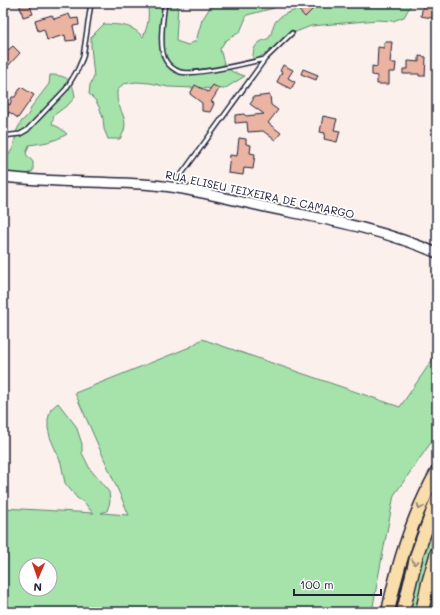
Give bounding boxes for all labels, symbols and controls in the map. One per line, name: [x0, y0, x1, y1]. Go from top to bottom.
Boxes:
street label: RUA ELISEU TEIXEIRA DE CAMARGO: [164, 167, 356, 221]
one-way arrow: [417, 502, 425, 510]
north arrow: [18, 557, 58, 597]
one-way arrow: [411, 559, 420, 566]
scale bar: [294, 571, 381, 597]
text: 100 m: [300, 576, 334, 592]
text: N: [33, 580, 42, 595]

